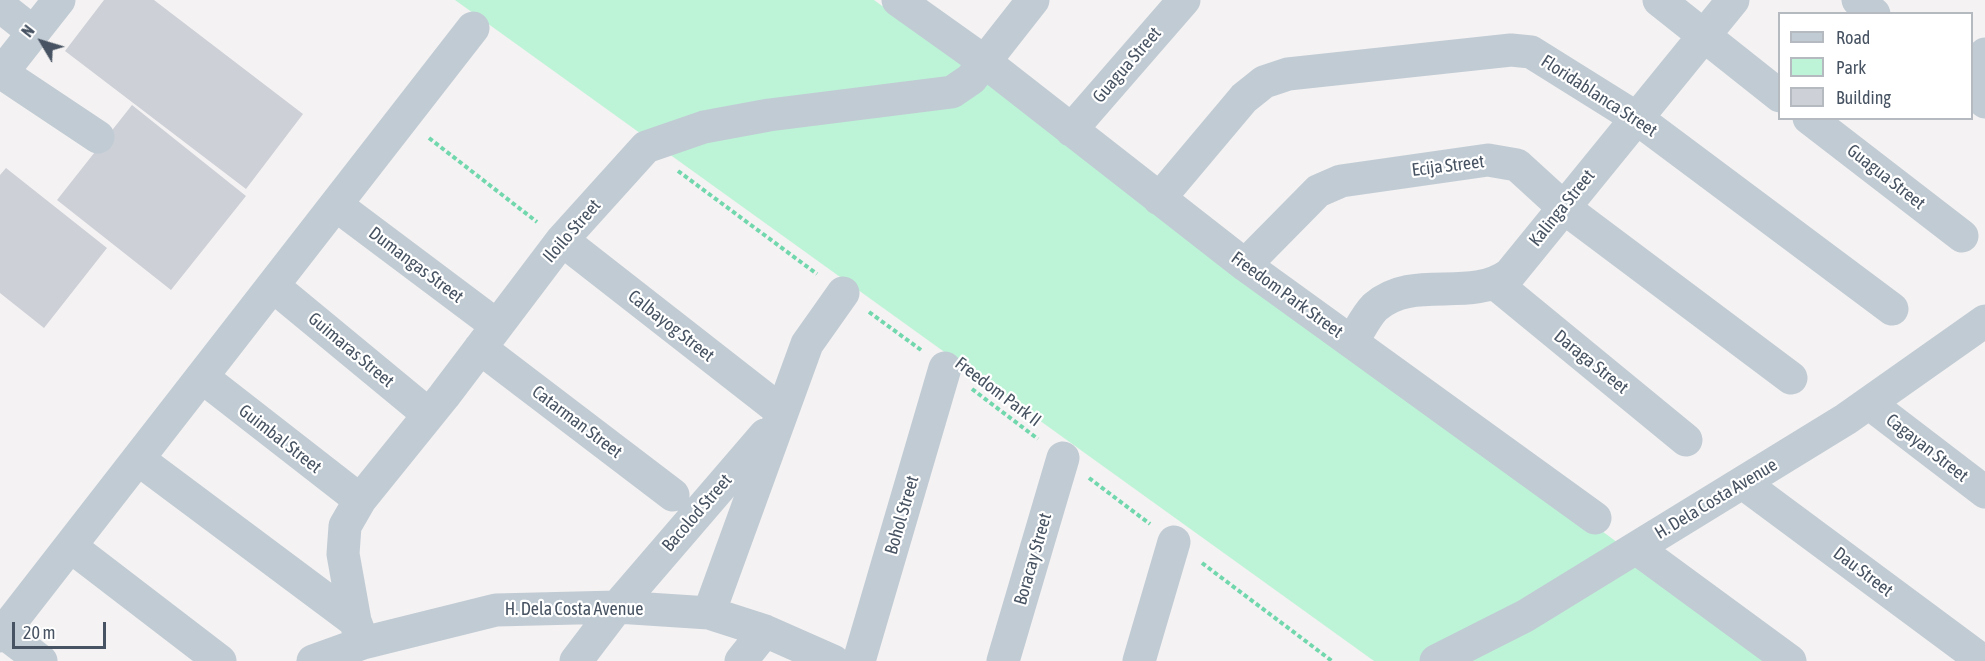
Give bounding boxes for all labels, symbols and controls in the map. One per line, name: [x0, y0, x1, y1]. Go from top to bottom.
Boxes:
north arrow: [12, 12, 72, 72]
legend: [1778, 12, 1973, 120]
text: N: [18, 22, 38, 40]
street label: Guagua Street: [1088, 23, 1166, 107]
text: Road: [1836, 27, 1870, 48]
street label: Floridablanca Street: [1537, 50, 1661, 142]
text: Park: [1836, 57, 1866, 78]
text: Building: [1836, 87, 1891, 108]
street label: Guagua Street: [1843, 140, 1929, 214]
street label: Ecija Street: [1410, 151, 1486, 181]
street label: Kalinga Street: [1525, 165, 1599, 251]
street label: Iloilo Street: [539, 195, 605, 267]
street label: Dumangas Street: [364, 222, 468, 308]
street label: Freedom Park Street: [1227, 247, 1347, 343]
street label: Calbayog Street: [624, 286, 718, 366]
street label: Guimaras Street: [304, 308, 398, 392]
street label: Daraga Street: [1549, 325, 1633, 399]
street label: Freedom Park II: [951, 353, 1045, 431]
street label: Catarman Street: [528, 381, 626, 463]
street label: Guimbal Street: [234, 400, 326, 478]
street label: Cagayan Street: [1882, 409, 1972, 487]
street label: H. Dela Costa Avenue: [1651, 454, 1781, 544]
street label: Bacolod Street: [658, 470, 736, 556]
street label: Bohol Street: [880, 473, 924, 557]
street label: Boracay Street: [1010, 510, 1056, 608]
street label: Dau Street: [1829, 543, 1897, 601]
street label: H. Dela Costa Avenue: [505, 598, 643, 620]
scale bar: [15, 610, 110, 648]
text: 20 m: [23, 622, 55, 643]

